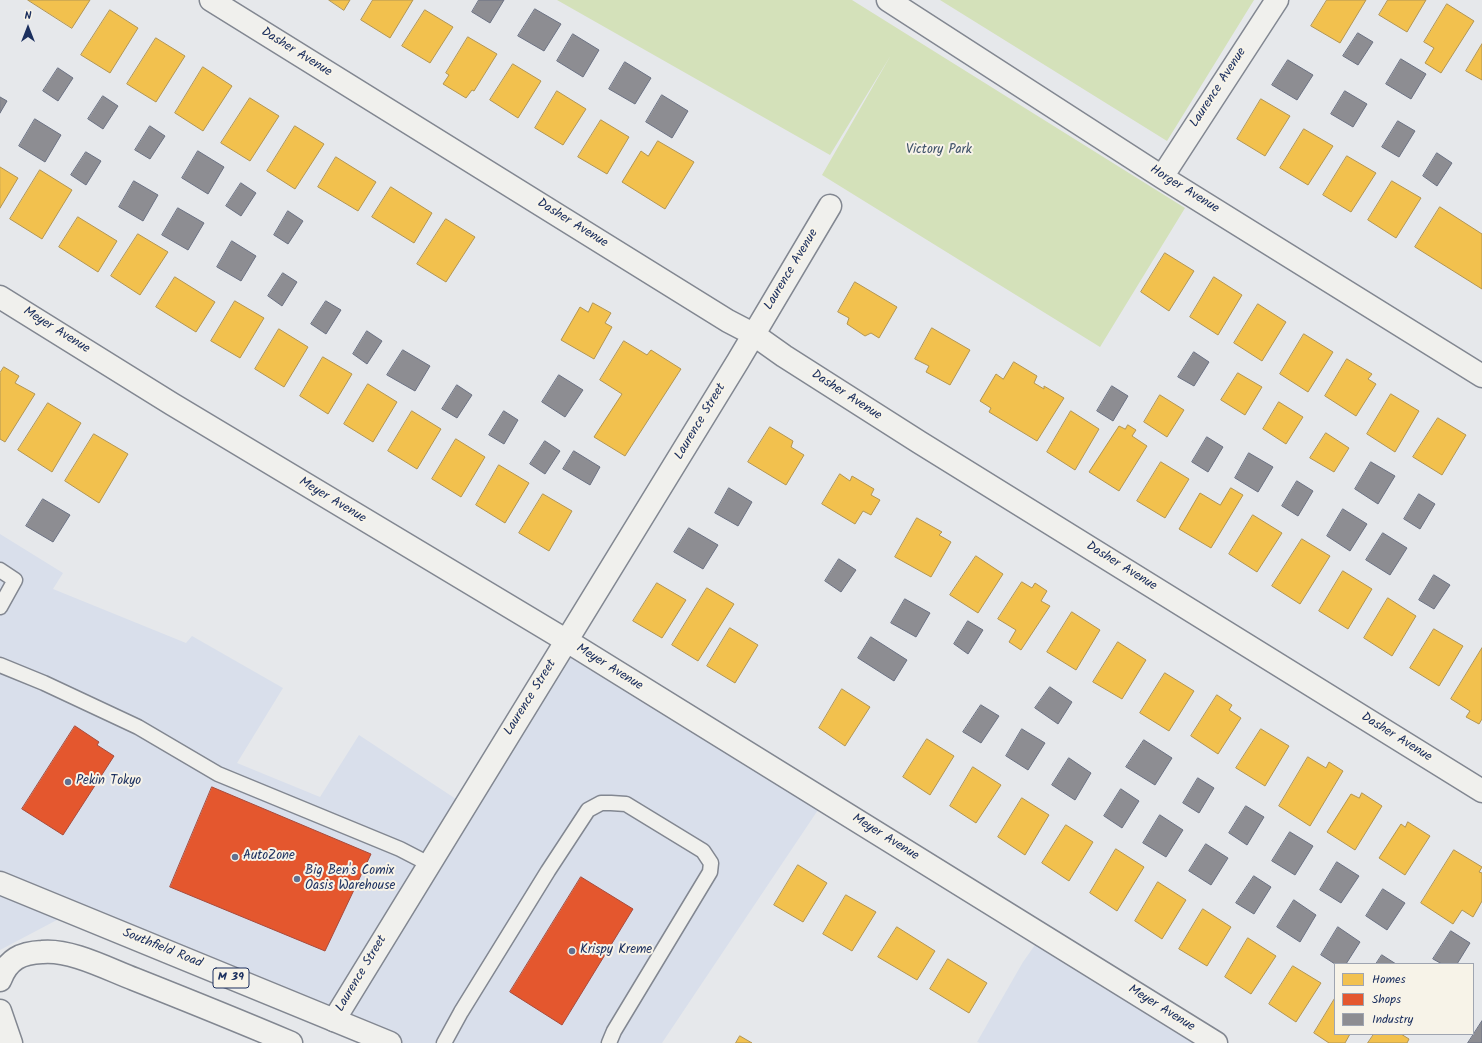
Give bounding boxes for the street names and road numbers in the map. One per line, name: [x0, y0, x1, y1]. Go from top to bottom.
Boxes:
street label: Dasher Avenue: [258, 25, 334, 81]
street label: Laurence Avenue: [1188, 45, 1250, 131]
street label: Horger Avenue: [1146, 163, 1222, 217]
street label: Dasher Avenue: [534, 196, 610, 252]
street label: Laurence Avenue: [762, 227, 822, 313]
street label: Meyer Avenue: [20, 304, 92, 358]
street label: Dasher Avenue: [808, 368, 884, 424]
street label: Laurence Street: [672, 381, 730, 463]
street label: Meyer Avenue: [295, 475, 369, 527]
street label: Dasher Avenue: [1083, 539, 1159, 595]
street label: Meyer Avenue: [573, 641, 645, 695]
street label: Laurence Street: [502, 657, 560, 739]
street label: Dasher Avenue: [1358, 710, 1434, 766]
street label: Meyer Avenue: [849, 811, 921, 865]
street label: Southfield Road: [120, 926, 204, 972]
street label: Laurence Street: [333, 933, 391, 1015]
road number: M 39: [213, 968, 249, 988]
street label: Meyer Avenue: [1125, 982, 1197, 1036]

